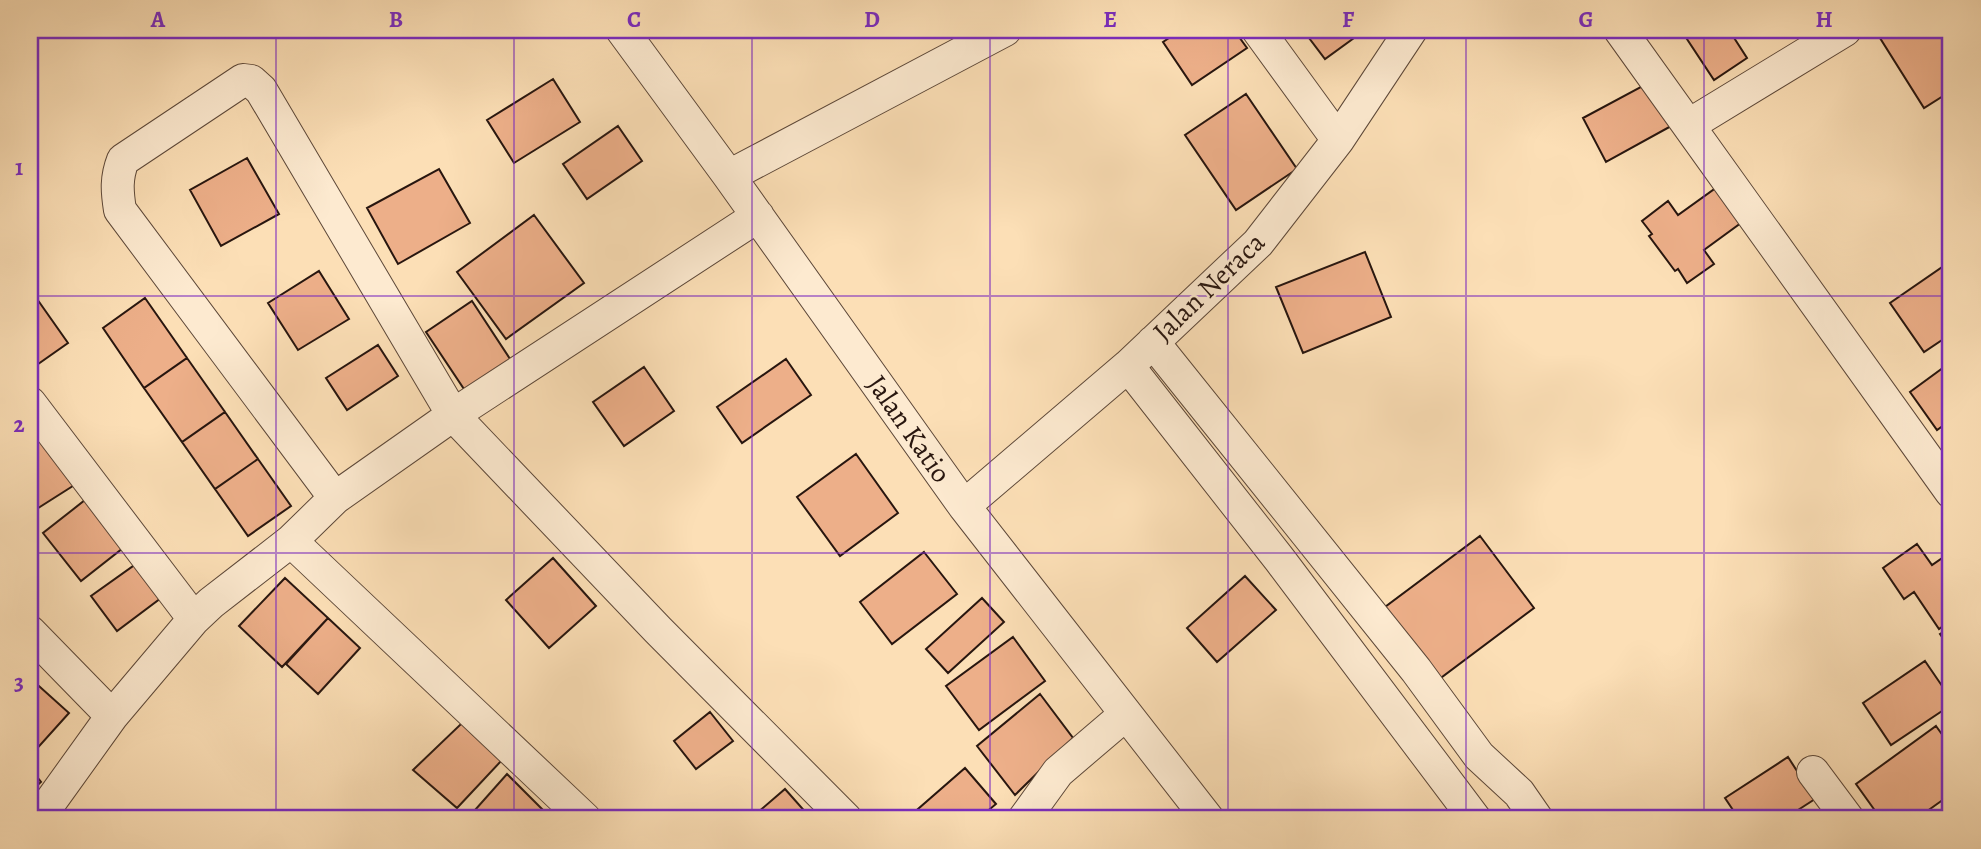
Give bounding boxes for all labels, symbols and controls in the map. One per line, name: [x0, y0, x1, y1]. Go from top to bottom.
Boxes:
text: A: [150, 4, 166, 35]
text: B: [389, 4, 403, 35]
text: C: [627, 4, 641, 35]
text: D: [864, 4, 880, 35]
text: E: [1103, 4, 1117, 35]
text: F: [1342, 4, 1355, 35]
text: G: [1578, 4, 1594, 35]
text: H: [1815, 4, 1833, 35]
text: 1: [15, 152, 23, 183]
street label: Jalan Neraca: [1145, 224, 1273, 350]
street label: Jalan Katio: [858, 367, 960, 491]
text: 2: [13, 409, 25, 440]
text: 3: [14, 667, 24, 698]

